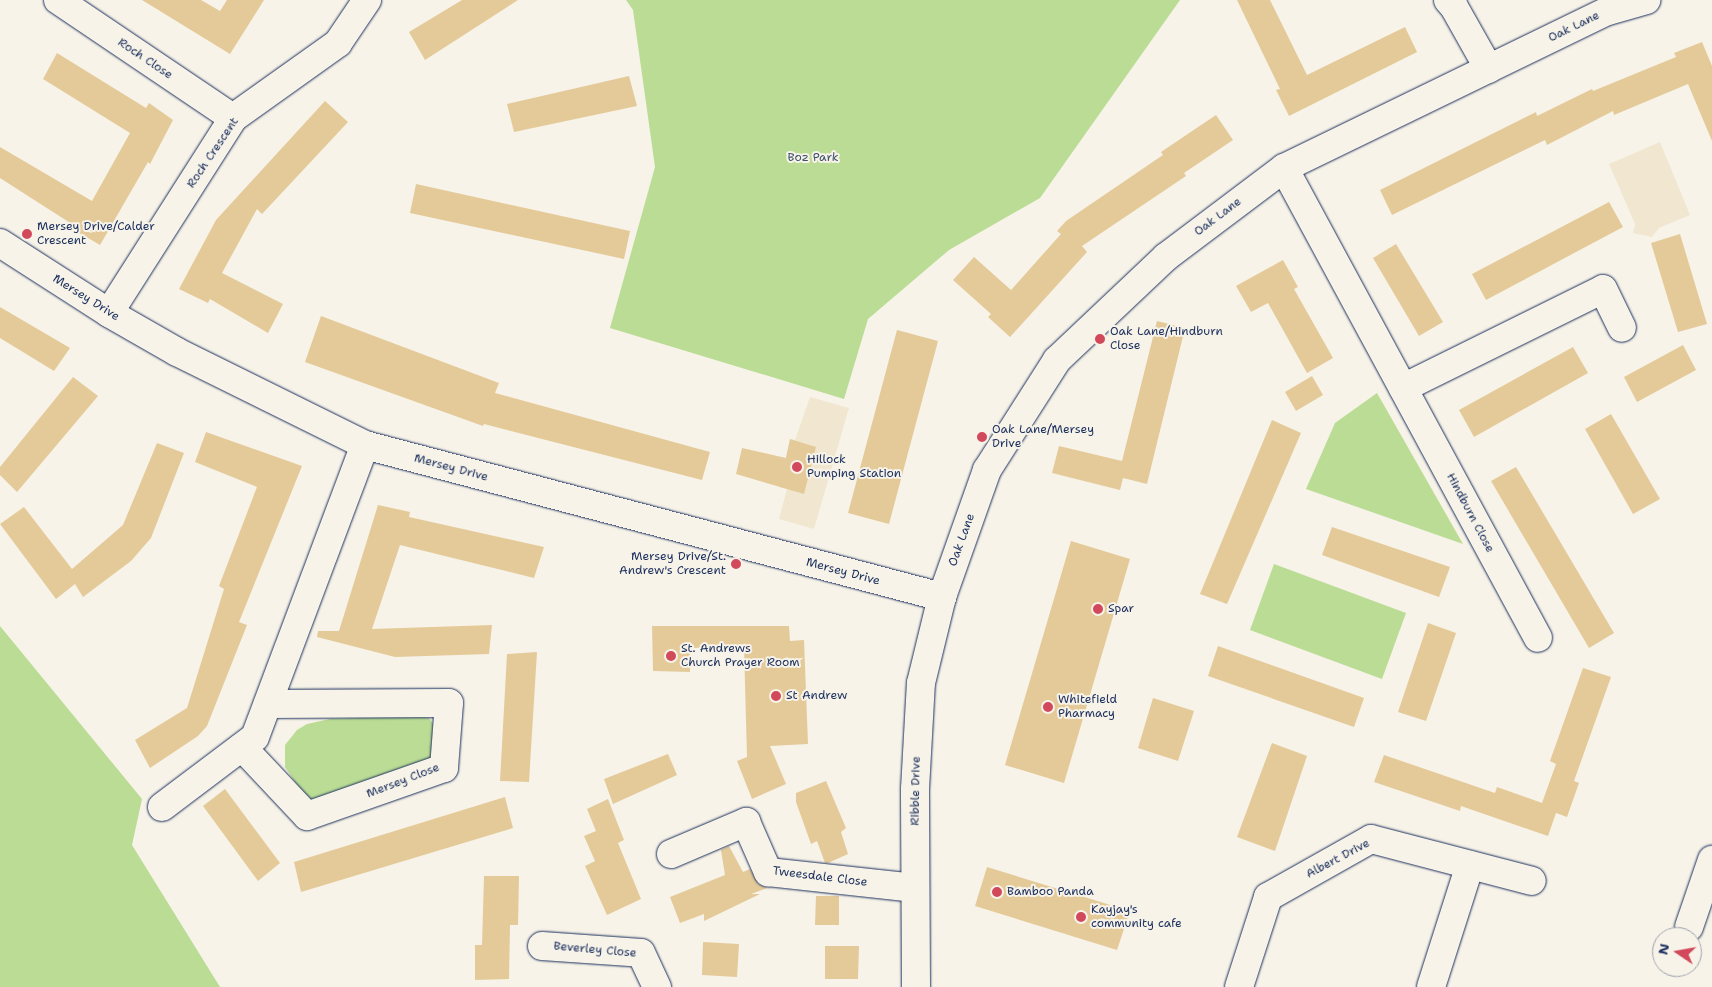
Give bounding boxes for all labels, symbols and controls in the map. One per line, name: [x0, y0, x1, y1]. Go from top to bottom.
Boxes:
street label: Oak Lane: [1546, 8, 1602, 46]
street label: Roch Close: [115, 35, 175, 83]
street label: Roch Crescent: [184, 115, 242, 191]
park label: Boz Park: [787, 151, 839, 165]
street label: Oak Lane: [1192, 195, 1244, 239]
place label: Mersey Drive/Calder Crescent: [37, 220, 155, 248]
marker: Mersey Drive/Calder Crescent: [21, 228, 33, 240]
street label: Mersey Drive: [50, 272, 122, 324]
place label: Oak Lane/Hindburn Close: [1110, 325, 1223, 353]
marker: Oak Lane/Hindburn Close: [1094, 333, 1106, 345]
place label: Oak Lane/Mersey Drive: [992, 423, 1094, 451]
marker: Oak Lane/Mersey Drive: [976, 431, 988, 443]
street label: Mersey Drive: [412, 451, 490, 485]
place label: Hillock Pumping Station: [807, 453, 901, 481]
marker: Hillock Pumping Station: [791, 461, 803, 473]
street label: Hindburn Close: [1443, 471, 1497, 555]
street label: Oak Lane: [946, 512, 978, 568]
place label: Mersey Drive/St. Andrew's Crescent: [619, 550, 726, 578]
street label: Mersey Drive: [804, 555, 882, 589]
marker: Mersey Drive/St. Andrew's Crescent: [730, 558, 742, 570]
place label: Spar: [1108, 602, 1134, 616]
marker: Spar: [1092, 603, 1104, 615]
place label: St. Andrews Church Prayer Room: [681, 642, 800, 670]
marker: St. Andrews Church Prayer Room: [665, 650, 677, 662]
place label: St Andrew: [786, 689, 847, 703]
marker: St Andrew: [770, 690, 782, 702]
place label: Whitefield Pharmacy: [1058, 693, 1117, 721]
marker: Whitefield Pharmacy: [1042, 701, 1054, 713]
street label: Ribble Drive: [908, 756, 924, 826]
street label: Mersey Close: [364, 760, 442, 802]
street label: Albert Drive: [1304, 836, 1372, 882]
street label: Tweesdale Close: [772, 864, 868, 890]
place label: Bamboo Panda: [1007, 885, 1094, 899]
marker: Bamboo Panda: [991, 886, 1003, 898]
place label: Kayjay's community cafe: [1091, 903, 1182, 931]
marker: Kayjay's community cafe: [1075, 911, 1087, 923]
north arrow: [1652, 927, 1702, 977]
street label: Beverley Close: [553, 939, 637, 961]
text: N: [1653, 942, 1673, 956]

